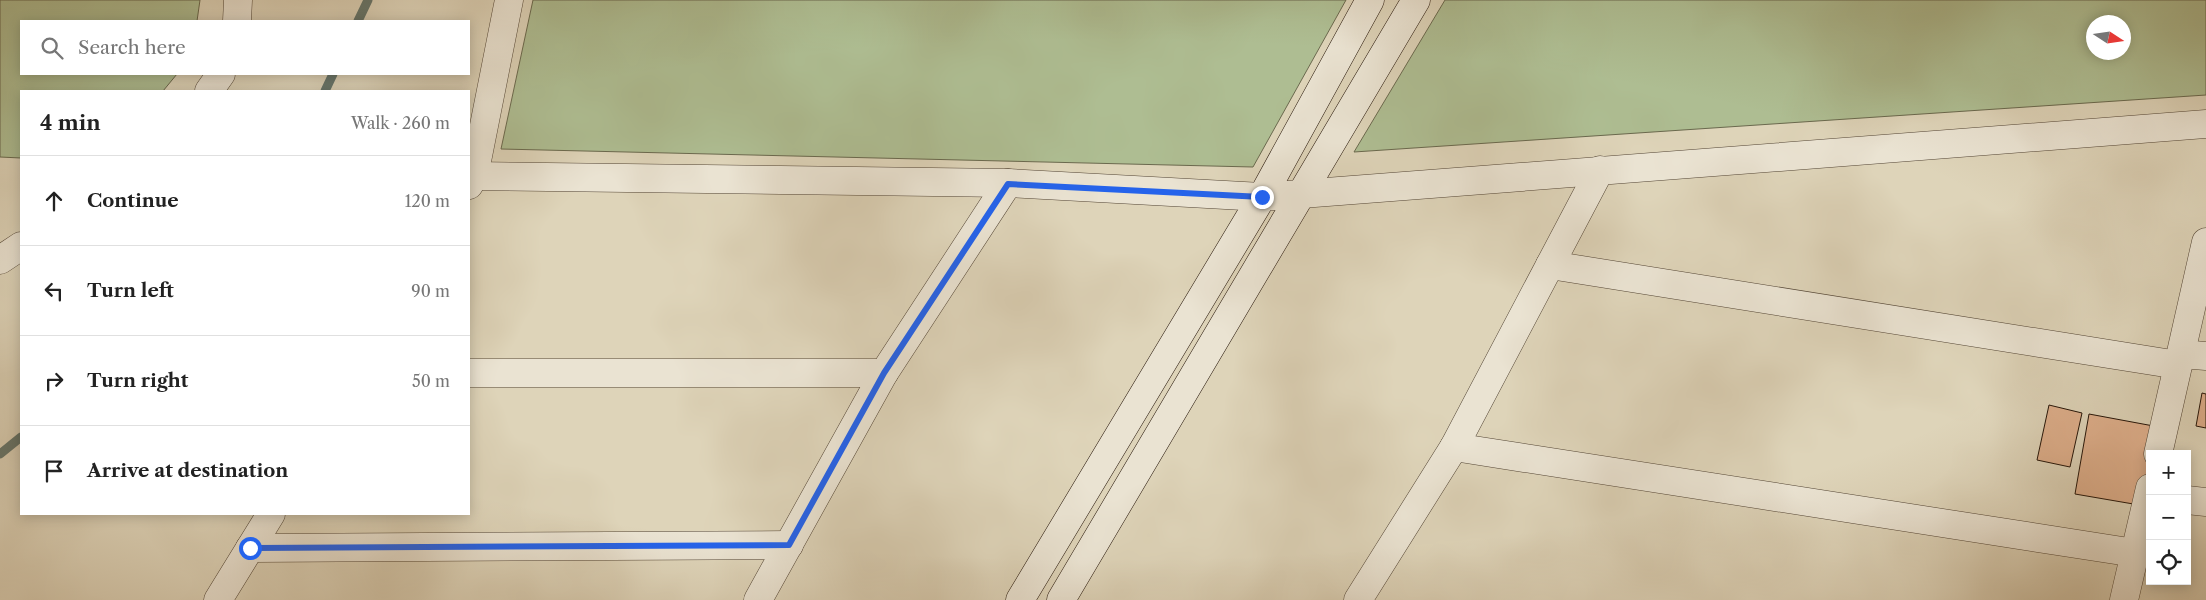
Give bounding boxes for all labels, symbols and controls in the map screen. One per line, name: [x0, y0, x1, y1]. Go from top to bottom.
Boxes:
north arrow: [2086, 15, 2131, 60]
search box: [20, 20, 470, 75]
icon: search: [38, 34, 66, 62]
text: Search here: [78, 36, 186, 59]
text: 4 min: [40, 110, 101, 135]
text: Walk · 260 m: [351, 113, 450, 133]
route end: [1251, 186, 1274, 209]
icon: ahead: [40, 187, 68, 215]
text: Continue: [87, 189, 179, 212]
text: 120 m: [405, 191, 450, 211]
icon: left: [40, 277, 68, 305]
text: Turn left: [87, 279, 174, 302]
text: 90 m: [411, 281, 450, 301]
icon: right: [40, 367, 68, 395]
text: Turn right: [87, 369, 188, 392]
text: 50 m: [412, 371, 450, 391]
map controls: [2146, 450, 2191, 585]
button: +: [2146, 450, 2191, 495]
icon: arrive: [40, 457, 68, 485]
text: Arrive at destination: [87, 459, 288, 482]
button: −: [2146, 495, 2191, 540]
route start: [239, 537, 262, 560]
button: locate: [2146, 540, 2191, 585]

